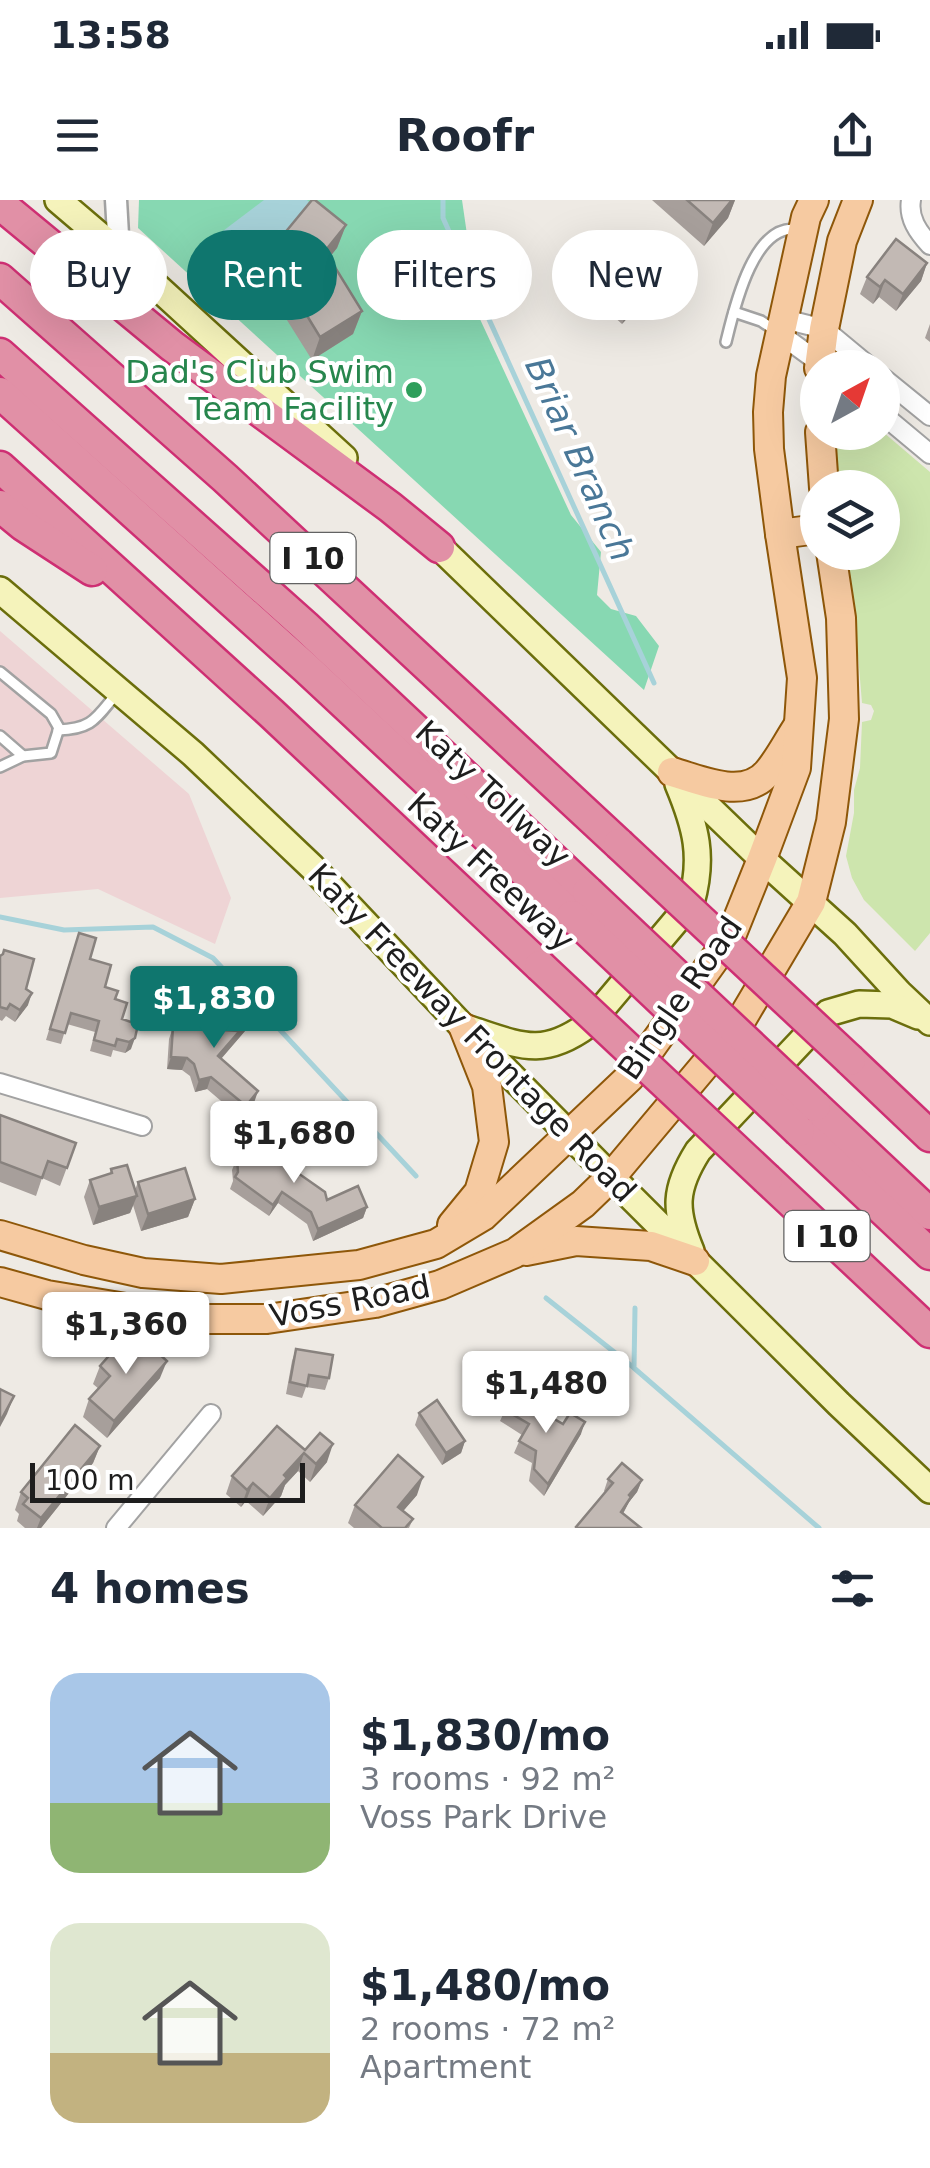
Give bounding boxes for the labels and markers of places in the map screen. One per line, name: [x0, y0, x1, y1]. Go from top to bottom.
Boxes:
place label: Dad's Club Swim Team Facility: [125, 353, 394, 428]
marker: Dad's Club Swim Team Facility: [403, 379, 425, 401]
pin: $1,830: [133, 966, 295, 1051]
pin: $1,680: [213, 1101, 375, 1186]
pin: $1,360: [45, 1292, 207, 1377]
pin: $1,480: [465, 1351, 627, 1436]

